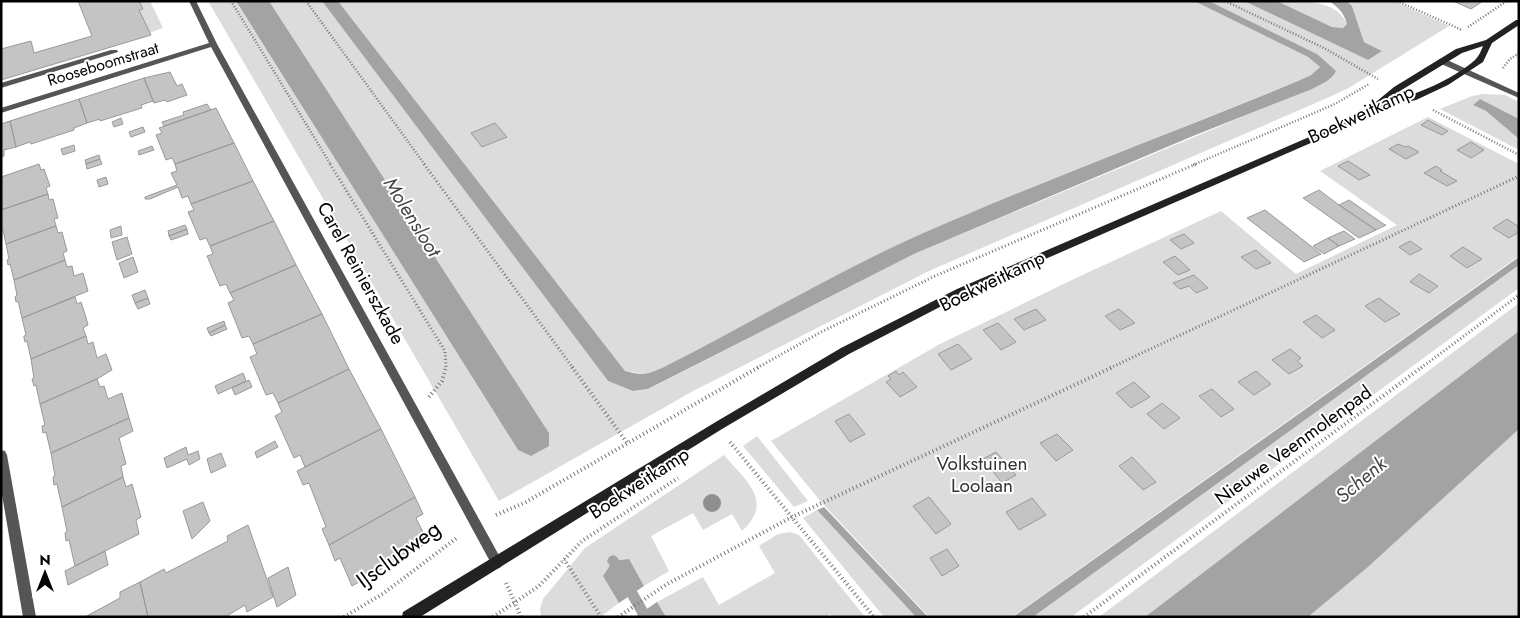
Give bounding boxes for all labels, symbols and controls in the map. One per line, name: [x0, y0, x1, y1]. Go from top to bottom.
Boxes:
street label: Rooseboomstraat: [45, 36, 162, 92]
street label: Boekweitkamp: [1303, 78, 1419, 150]
water label: Molensloot: [376, 172, 449, 264]
street label: Carel Reinierszkade: [311, 197, 412, 349]
street label: Boekweitkamp: [935, 244, 1050, 318]
street label: Nieuwe Veenmolenpad: [1209, 379, 1377, 511]
street label: Boekweitkamp: [584, 440, 694, 525]
water label: Schenk: [1329, 449, 1394, 510]
park label: Volkstuinen Loolaan: [937, 450, 1028, 499]
street label: IJsclubweg: [349, 512, 447, 596]
north arrow: [20, 548, 70, 598]
text: N: [39, 550, 51, 570]

